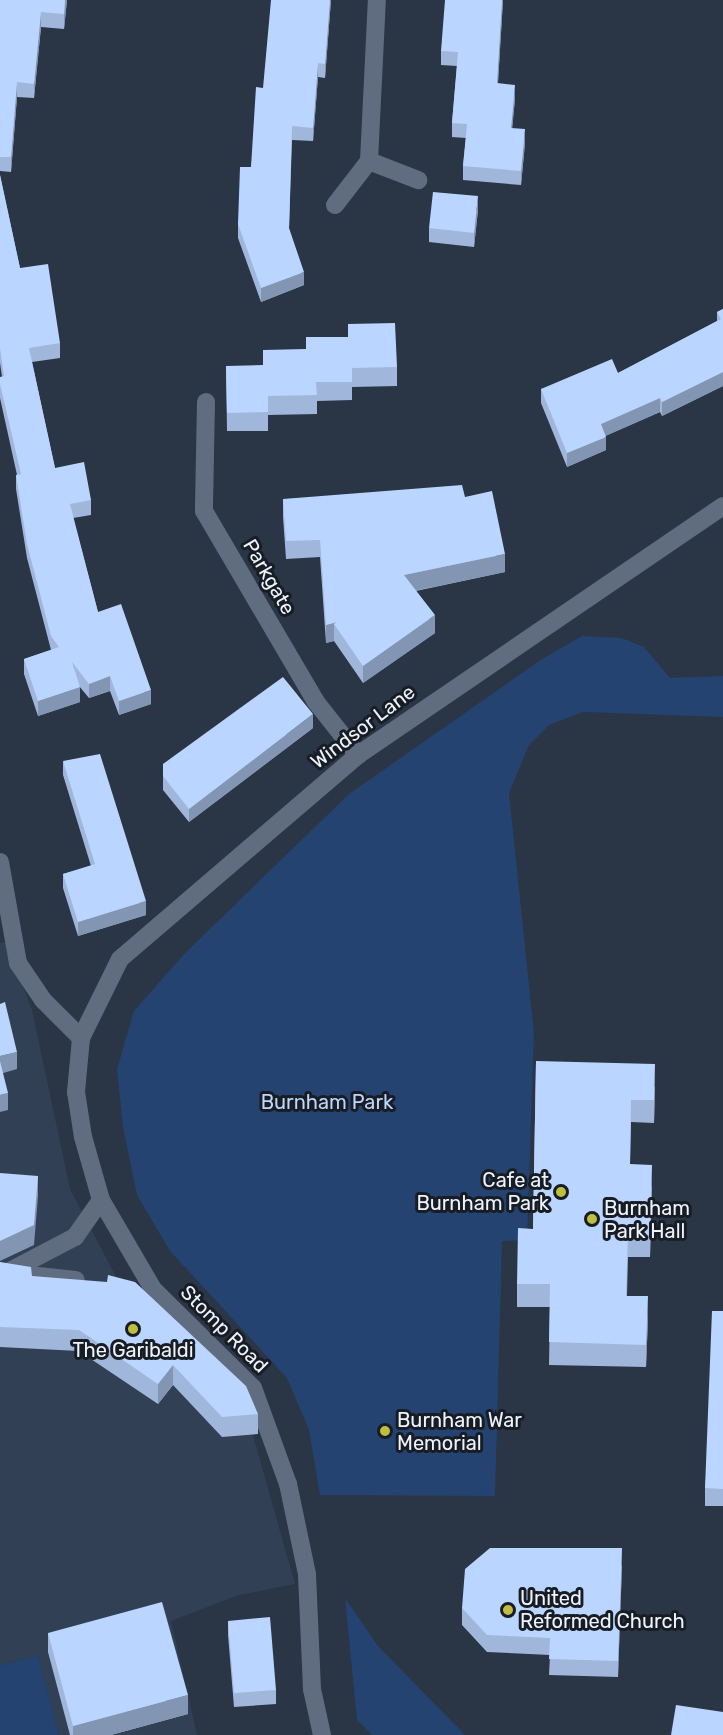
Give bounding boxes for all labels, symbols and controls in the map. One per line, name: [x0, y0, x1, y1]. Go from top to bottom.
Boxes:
street label: Parkgate: [238, 535, 300, 619]
street label: Windsor Lane: [306, 680, 420, 774]
park label: Burnham Park: [261, 1090, 393, 1114]
place label: Cafe at Burnham Park: [416, 1168, 549, 1215]
marker: Cafe at Burnham Park: [554, 1185, 568, 1199]
place label: Burnham Park Hall: [604, 1196, 690, 1243]
marker: Burnham Park Hall: [585, 1212, 599, 1226]
street label: Stomp Road: [175, 1280, 273, 1378]
marker: The Garibaldi: [126, 1322, 140, 1336]
place label: The Garibaldi: [72, 1338, 194, 1362]
place label: Burnham War Memorial: [397, 1408, 522, 1455]
marker: Burnham War Memorial: [378, 1424, 392, 1438]
place label: United Reformed Church: [520, 1586, 685, 1633]
marker: United Reformed Church: [501, 1603, 515, 1617]

